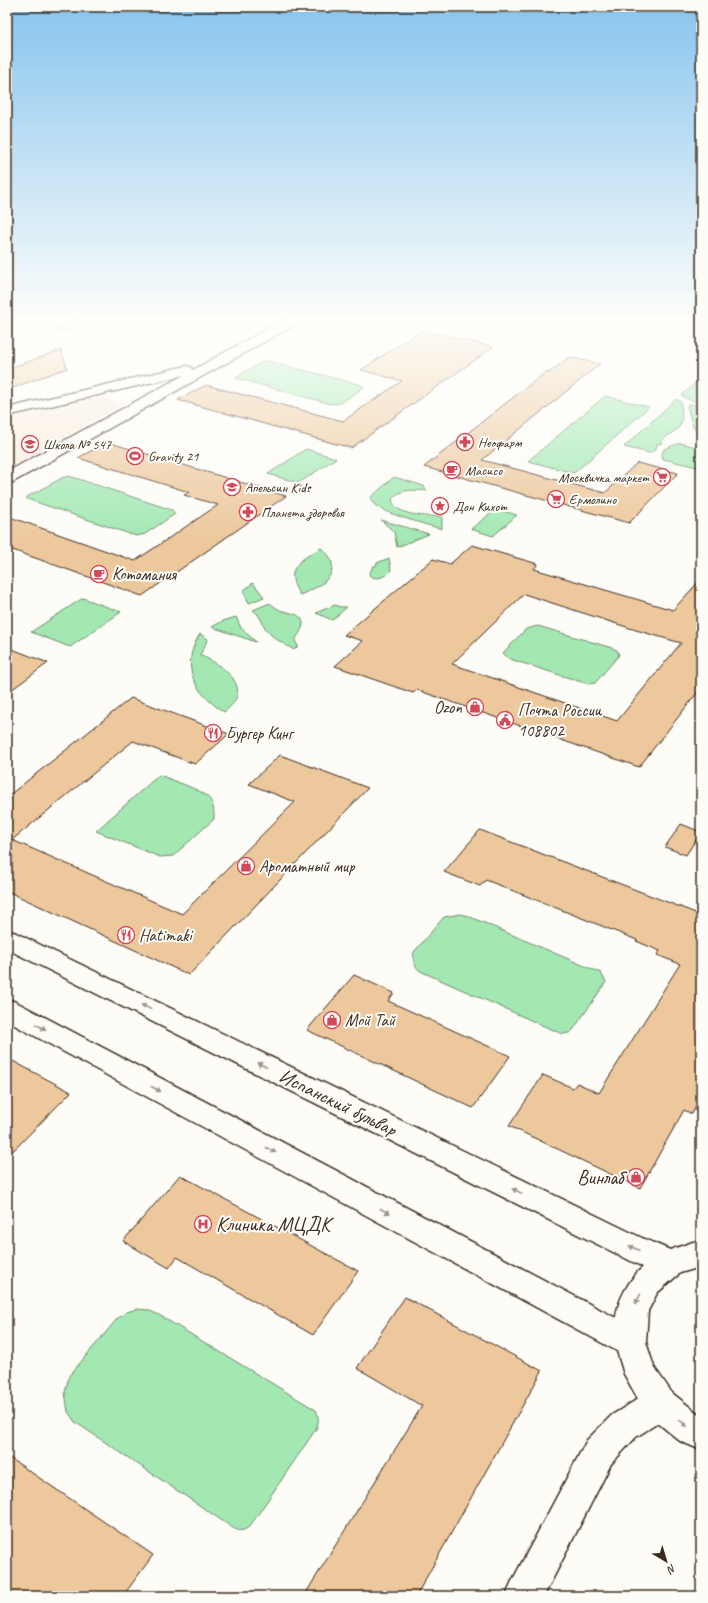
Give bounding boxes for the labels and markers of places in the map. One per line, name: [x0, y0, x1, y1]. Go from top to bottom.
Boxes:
pharmacy icon: Неофарм: [455, 432, 475, 452]
school or university icon: Школа № 547: [20, 434, 40, 454]
place label: Неофарм: [478, 434, 523, 451]
place label: Школа № 547: [43, 436, 112, 453]
sports icon: Gravity 21: [125, 446, 145, 466]
place label: Gravity 21: [148, 448, 199, 465]
cafe icon: Масисо: [442, 460, 462, 480]
place label: Масисо: [465, 462, 503, 479]
supermarket icon: Москвичка маркет: [652, 467, 672, 487]
place label: Москвичка маркет: [558, 469, 650, 486]
school or university icon: Апельсин Kids: [222, 477, 242, 497]
place label: Апельсин Kids: [245, 479, 312, 496]
supermarket icon: Ермолино: [546, 489, 566, 509]
place label: Ермолино: [569, 491, 617, 508]
place icon: Дон Кихот: [430, 496, 450, 516]
place label: Дон Кихот: [453, 498, 508, 515]
pharmacy icon: Планета здоровья: [238, 502, 258, 522]
place label: Планета здоровья: [261, 504, 345, 521]
cafe icon: Котомания: [89, 564, 109, 584]
place label: Котомания: [112, 564, 177, 585]
place label: Ozon: [434, 697, 462, 718]
shop icon: Ozon: [465, 697, 485, 717]
place label: Почта России 108802: [518, 700, 603, 741]
public building icon: Почта России 108802: [495, 710, 515, 730]
restaurant icon: Бургер Кинг: [203, 723, 223, 743]
place label: Бургер Кинг: [226, 723, 295, 744]
shop icon: Ароматный мир: [236, 856, 256, 876]
place label: Ароматный мир: [259, 856, 356, 877]
restaurant icon: Hatimaki: [116, 925, 136, 945]
place label: Hatimaki: [139, 925, 193, 946]
shop icon: Мой Тай: [322, 1010, 342, 1030]
place label: Мой Тай: [345, 1010, 396, 1031]
place label: Винлаб: [577, 1165, 627, 1190]
shop icon: Винлаб: [626, 1167, 646, 1187]
place label: Клиника МЦДК: [216, 1212, 334, 1237]
hospital icon: Клиника МЦДК: [193, 1214, 213, 1234]

